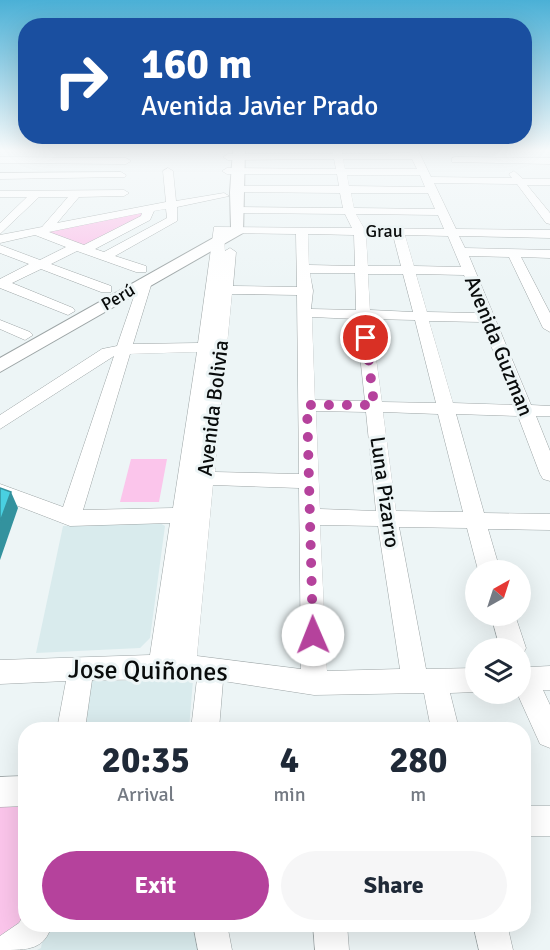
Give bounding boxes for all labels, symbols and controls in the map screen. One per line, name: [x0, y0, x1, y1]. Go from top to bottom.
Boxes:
text: 160 m: [141, 39, 252, 90]
icon: right: [42, 42, 120, 120]
text: Avenida Javier Prado: [141, 90, 378, 123]
street label: Grau: [365, 220, 403, 242]
street label: Avenida Guzman: [459, 272, 539, 420]
street label: Perú: [97, 279, 139, 315]
pin: [340, 312, 391, 363]
icon: arrive: [349, 321, 382, 354]
street label: Avenida Bolivia: [192, 339, 234, 477]
street label: Luna Pizarro: [364, 435, 406, 549]
north arrow: [465, 560, 531, 626]
map controls: [465, 560, 531, 704]
position arrow: [281, 603, 345, 667]
button: layers: [465, 638, 531, 704]
street label: Jose Quiñones: [68, 654, 228, 688]
text: 20:35: [102, 738, 190, 783]
text: 4: [280, 738, 299, 783]
text: 280: [389, 738, 447, 783]
text: Arrival: [117, 782, 174, 807]
text: min: [273, 782, 306, 807]
text: m: [410, 782, 426, 807]
button: Exit: [42, 851, 269, 920]
button: Share: [281, 851, 507, 920]

